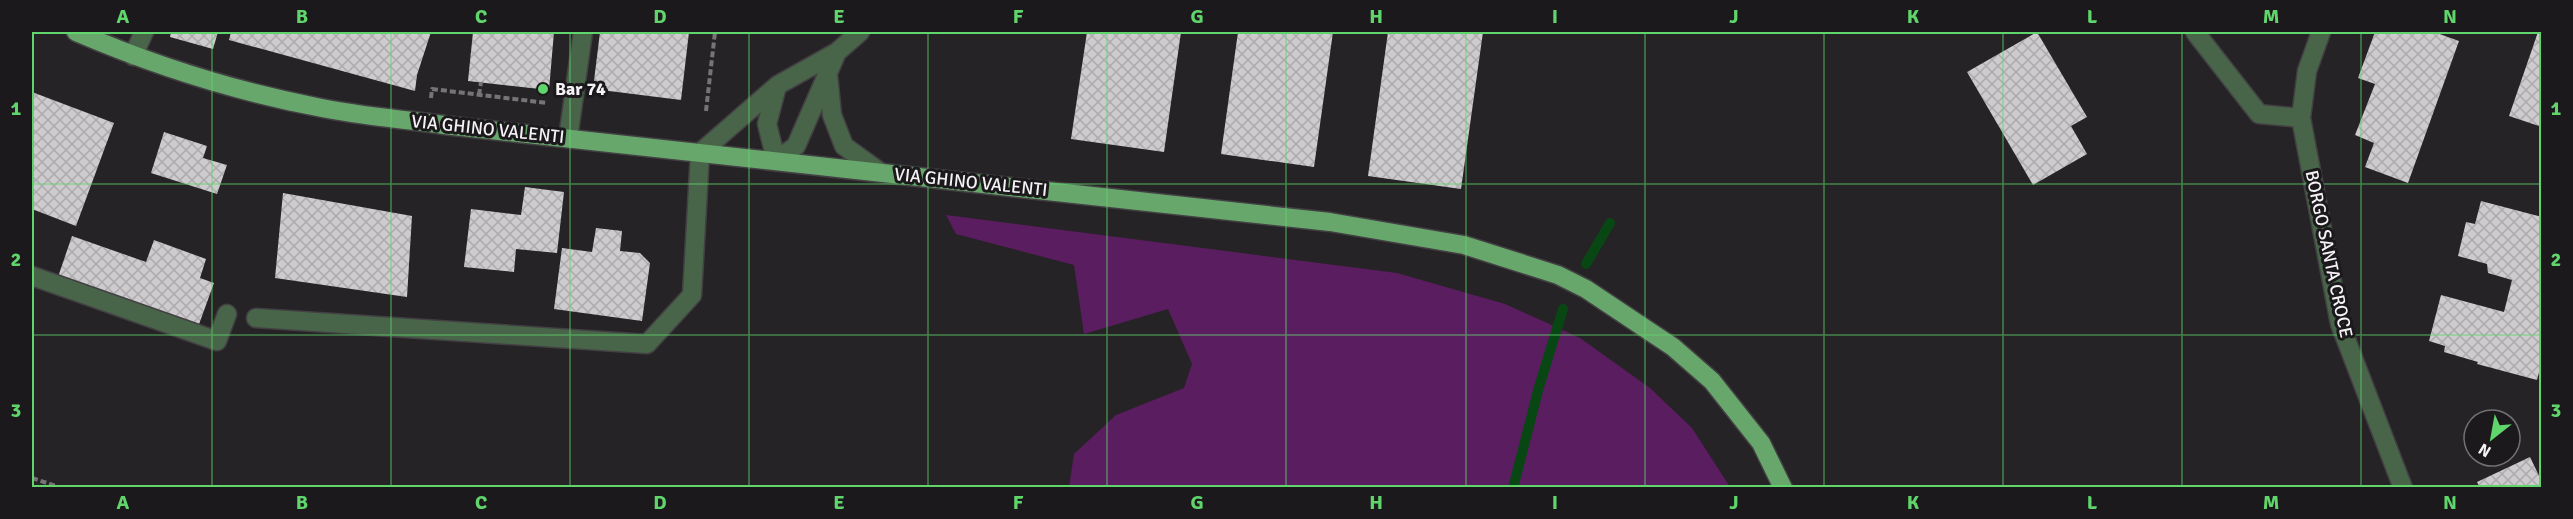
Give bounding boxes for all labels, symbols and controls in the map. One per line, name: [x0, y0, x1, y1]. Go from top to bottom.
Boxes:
text: A: [117, 4, 130, 29]
text: B: [296, 4, 308, 29]
text: C: [475, 4, 487, 29]
text: D: [653, 4, 667, 29]
text: E: [833, 4, 845, 29]
text: F: [1013, 4, 1024, 29]
text: G: [1190, 4, 1204, 29]
text: H: [1369, 4, 1383, 29]
text: I: [1552, 4, 1558, 29]
text: J: [1729, 4, 1739, 29]
text: K: [1907, 4, 1920, 29]
text: L: [2087, 4, 2098, 29]
text: M: [2263, 4, 2279, 29]
text: N: [2443, 4, 2457, 29]
place label: Bar 74: [555, 78, 606, 100]
marker: Bar 74: [536, 82, 550, 96]
text: 1: [11, 96, 22, 121]
text: 1: [2551, 96, 2562, 121]
street label: VIA GHINO VALENTI: [410, 110, 566, 148]
street label: VIA GHINO VALENTI: [893, 163, 1049, 201]
street label: BORGO SANTA CROCE: [2300, 168, 2358, 340]
text: 2: [11, 247, 21, 272]
text: 2: [2551, 247, 2561, 272]
text: 3: [11, 398, 21, 423]
text: 3: [2551, 398, 2561, 423]
north arrow: [2462, 408, 2522, 468]
text: N: [2475, 439, 2495, 461]
text: A: [117, 490, 130, 515]
text: B: [296, 490, 308, 515]
text: C: [475, 490, 487, 515]
text: D: [653, 490, 667, 515]
text: E: [833, 490, 845, 515]
text: F: [1013, 490, 1024, 515]
text: G: [1190, 490, 1204, 515]
text: H: [1369, 490, 1383, 515]
text: I: [1552, 490, 1558, 515]
text: J: [1729, 490, 1739, 515]
text: K: [1907, 490, 1920, 515]
text: L: [2087, 490, 2098, 515]
text: M: [2263, 490, 2279, 515]
text: N: [2443, 490, 2457, 515]

